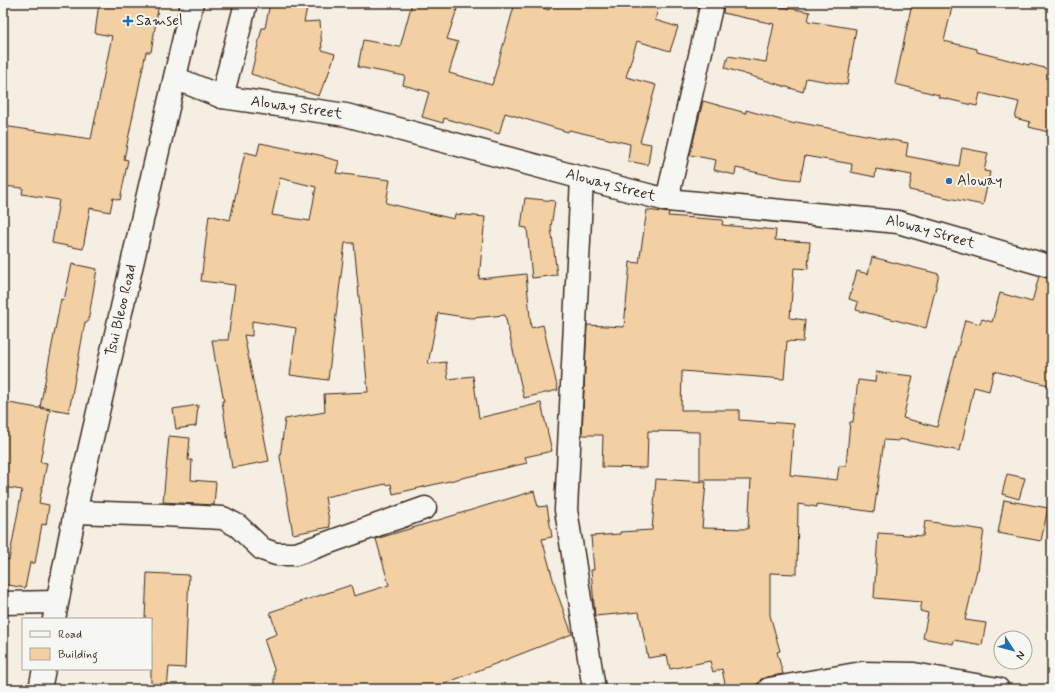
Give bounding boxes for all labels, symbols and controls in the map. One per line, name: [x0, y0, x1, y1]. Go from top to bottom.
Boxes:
place label: Samsel: [136, 11, 183, 31]
marker: Samsel: [123, 16, 133, 26]
street label: Aloway Street: [249, 91, 344, 124]
street label: Aloway Street: [564, 164, 658, 207]
place label: Aloway: [957, 171, 1002, 191]
marker: Aloway: [944, 176, 954, 186]
street label: Aloway Street: [885, 211, 978, 254]
street label: Tsui Bleoo Road: [101, 262, 142, 358]
legend: [22, 618, 152, 670]
text: Road: [58, 627, 82, 643]
north arrow: [993, 630, 1033, 670]
text: Building: [58, 647, 98, 664]
text: N: [1012, 648, 1028, 662]

